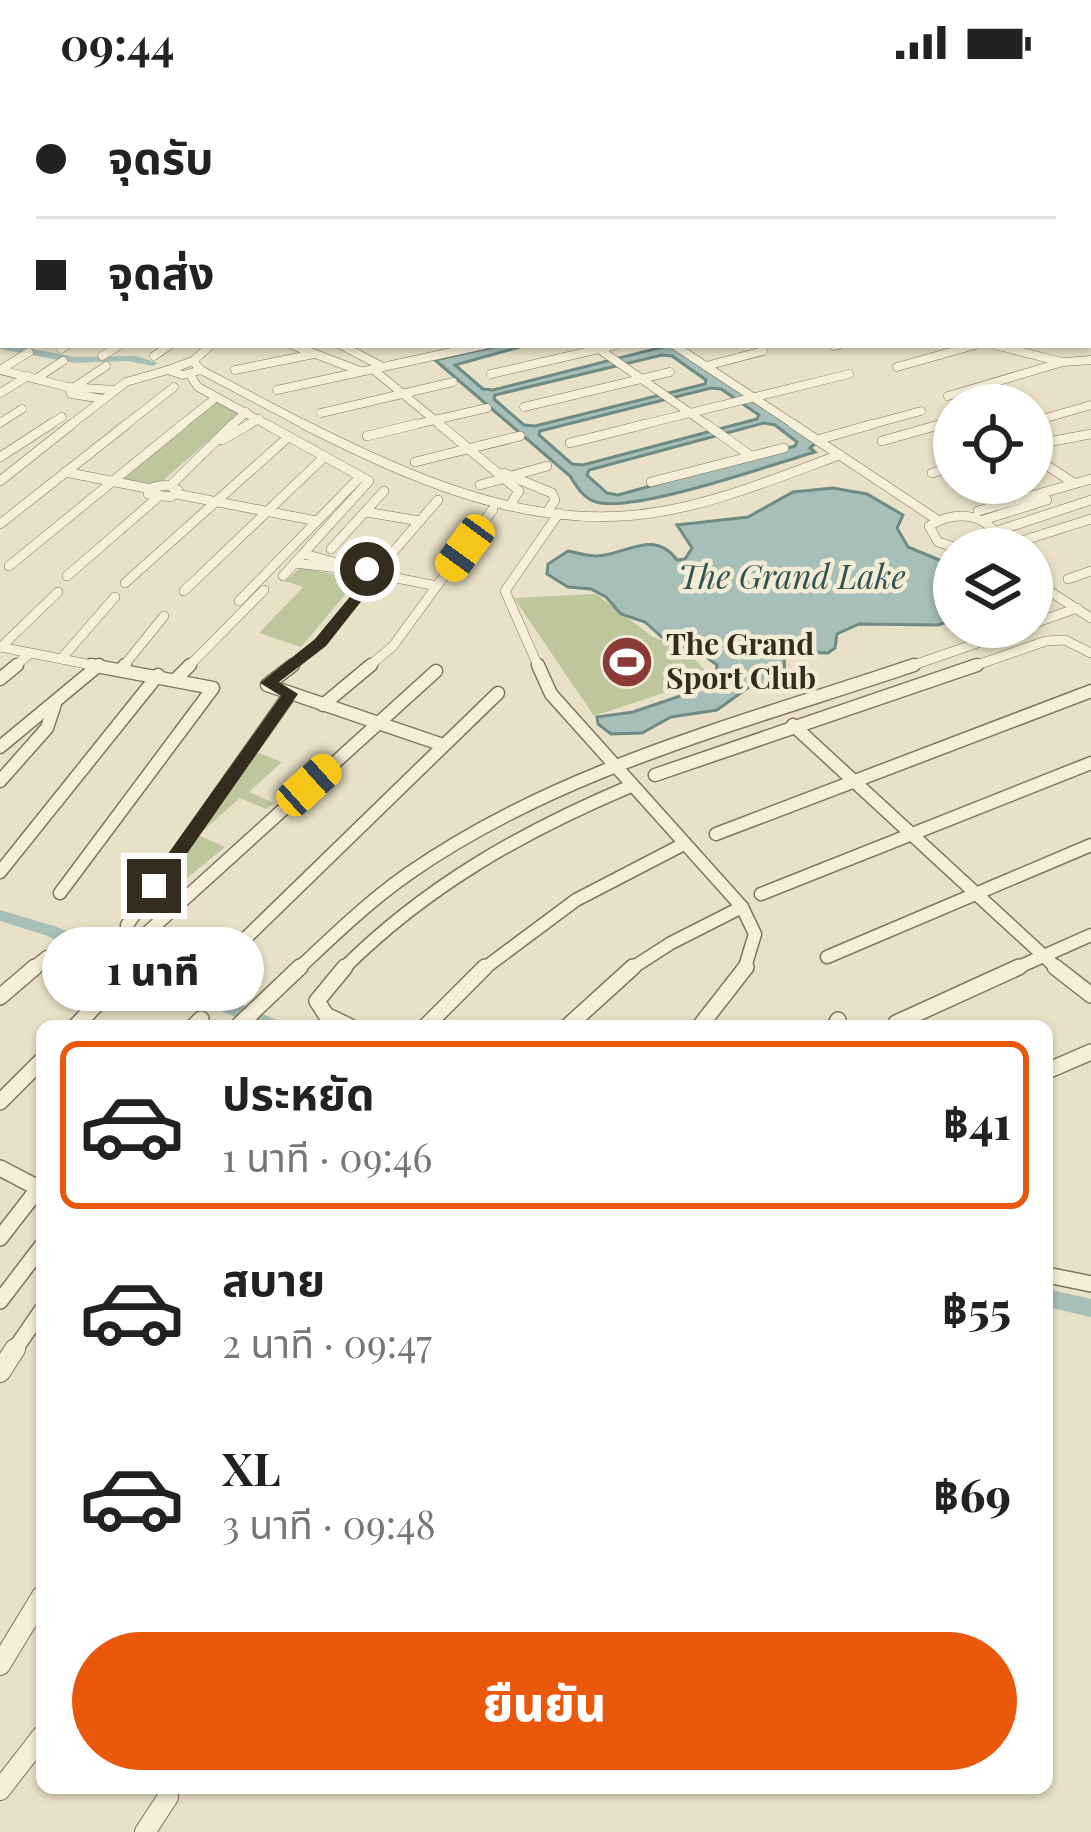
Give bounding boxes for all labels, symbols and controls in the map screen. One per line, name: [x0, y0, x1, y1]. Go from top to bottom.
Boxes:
text: 09:44: [60, 12, 174, 72]
text: จุดรับ: [108, 125, 214, 185]
text: จุดส่ง: [108, 240, 214, 300]
map controls: [933, 384, 1053, 648]
button: locate: [933, 384, 1053, 504]
car: [429, 508, 501, 588]
button: layers: [933, 528, 1053, 648]
route start: [340, 542, 394, 596]
water label: The Grand Lake: [678, 553, 906, 597]
place label: The Grand Sport Club: [666, 623, 816, 697]
sports icon: The Grand Sport Club: [599, 634, 655, 690]
car: [270, 748, 348, 822]
route end: [127, 859, 181, 913]
callout: 1 นาที: [43, 928, 265, 1012]
text: 1 นาที: [107, 943, 199, 995]
text: ประหยัด: [222, 1061, 375, 1121]
icon: car: [78, 1071, 186, 1179]
text: ฿41: [943, 1091, 1011, 1151]
text: 1 นาที · 09:46: [222, 1130, 432, 1182]
text: สบาย: [222, 1247, 325, 1307]
icon: car: [78, 1257, 186, 1365]
text: ฿55: [942, 1277, 1011, 1337]
text: 2 นาที · 09:47: [222, 1316, 432, 1368]
text: XL: [222, 1437, 281, 1497]
icon: car: [78, 1443, 186, 1551]
text: ฿69: [933, 1463, 1011, 1523]
text: 3 นาที · 09:48: [222, 1497, 436, 1549]
button: ยืนยัน: [72, 1632, 1017, 1770]

